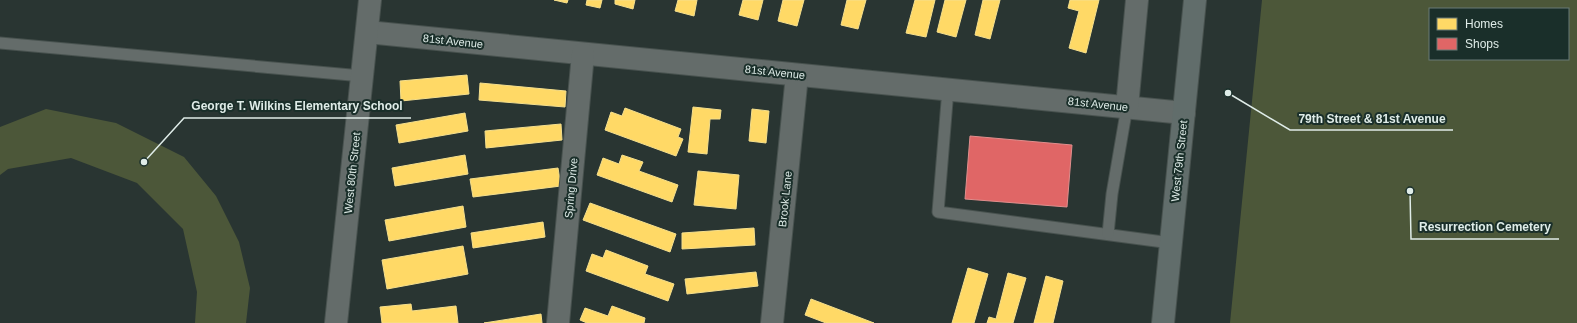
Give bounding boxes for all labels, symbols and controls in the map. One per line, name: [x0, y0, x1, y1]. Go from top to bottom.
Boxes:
legend: [1429, 8, 1569, 60]
text: Homes: [1465, 17, 1503, 31]
street label: 81st Avenue: [422, 32, 484, 50]
text: Shops: [1465, 37, 1499, 51]
street label: 81st Avenue: [744, 63, 806, 81]
callout: George T. Wilkins Elementary School: [184, 94, 411, 118]
street label: 81st Avenue: [1067, 95, 1129, 113]
text: George T. Wilkins Elementary School: [191, 99, 403, 113]
callout: 79th Street & 81st Avenue: [1290, 106, 1453, 130]
text: 79th Street & 81st Avenue: [1298, 112, 1446, 126]
street label: West 79th Street: [1169, 120, 1189, 202]
street label: West 80th Street: [342, 132, 362, 214]
street label: Spring Drive: [562, 157, 580, 219]
street label: Brook Lane: [776, 170, 794, 228]
callout: Resurrection Cemetery: [1411, 215, 1559, 239]
text: Resurrection Cemetery: [1419, 220, 1551, 234]

